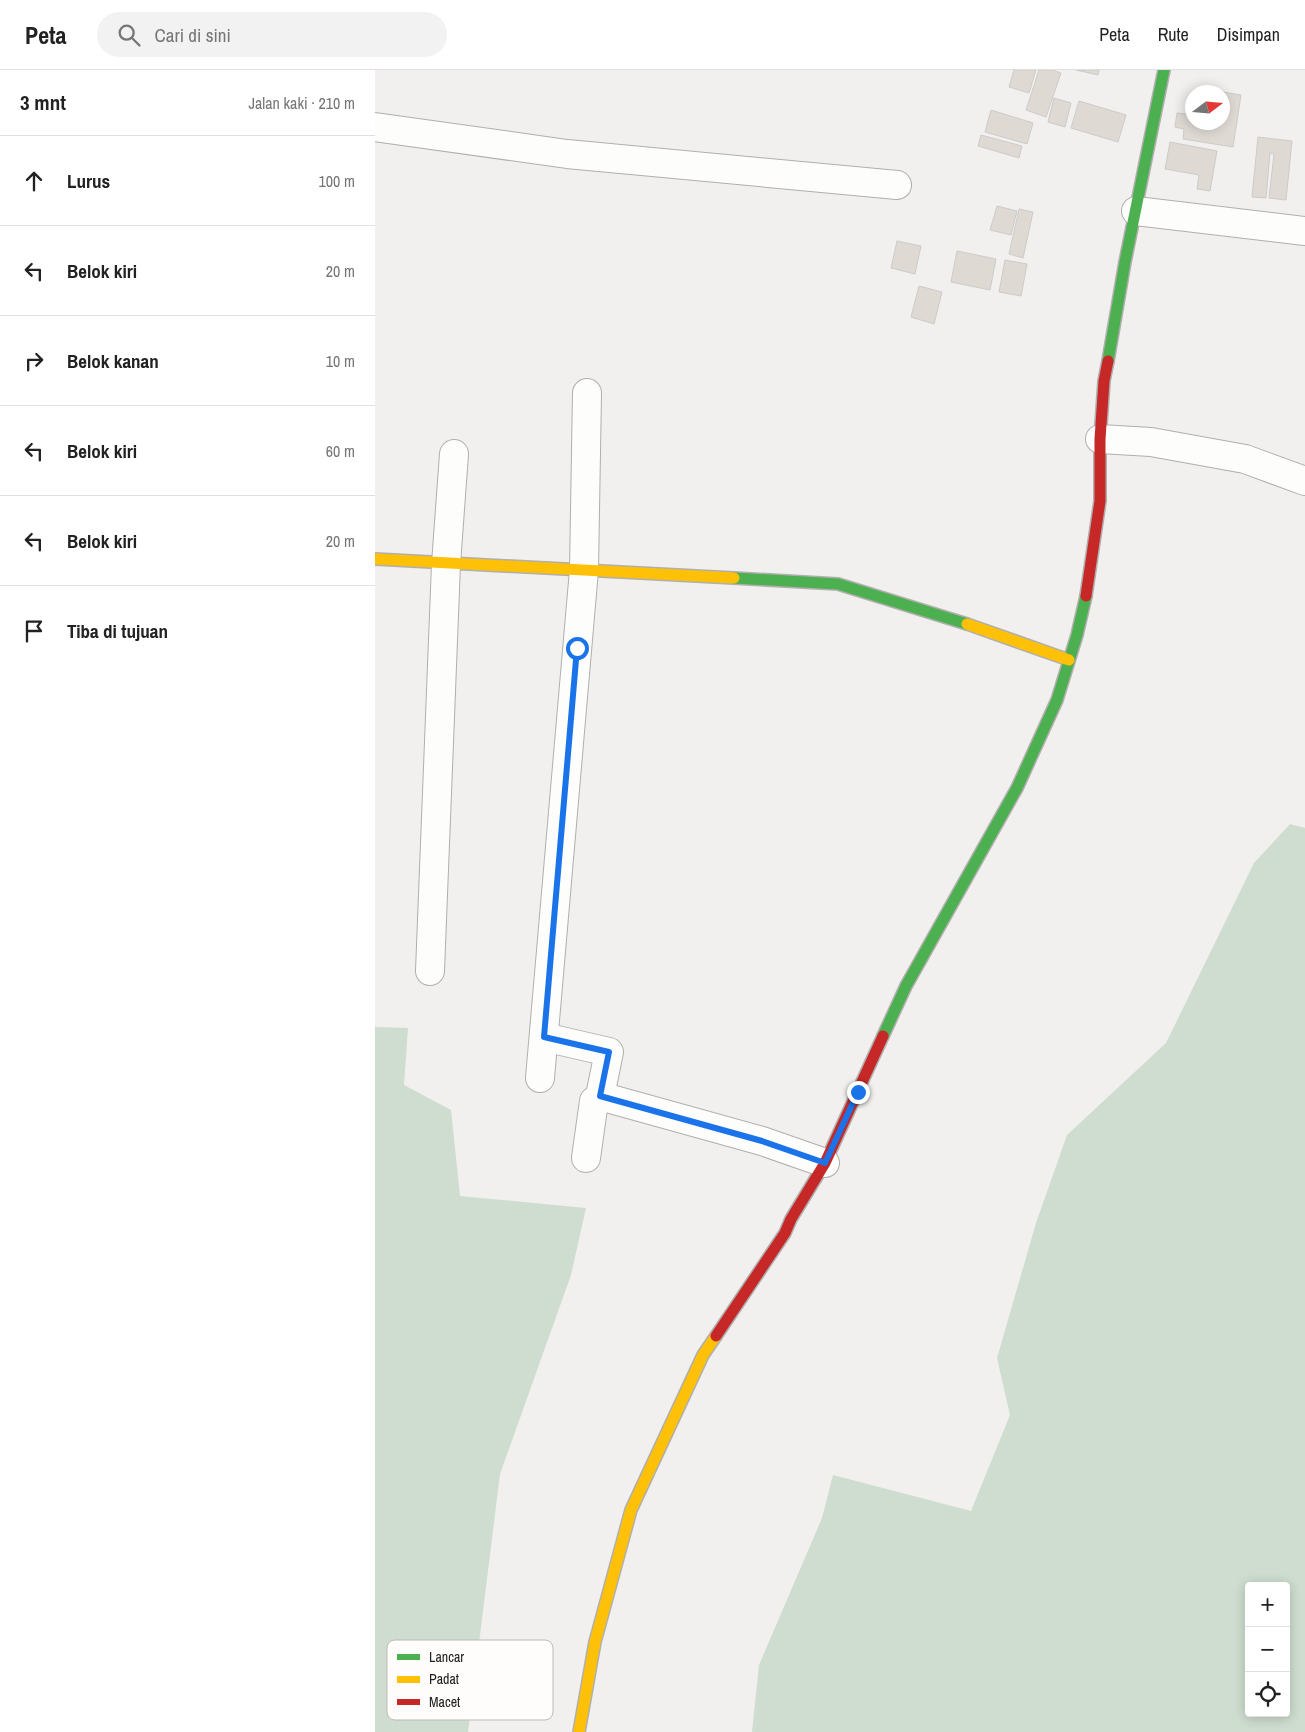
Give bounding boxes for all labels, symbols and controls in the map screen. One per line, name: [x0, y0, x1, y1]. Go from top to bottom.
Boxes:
search box: [97, 12, 447, 57]
text: Peta: [25, 19, 67, 51]
icon: search: [115, 21, 143, 49]
text: Cari di sini: [155, 22, 231, 48]
text: Peta: [1099, 22, 1130, 47]
text: Rute: [1158, 22, 1189, 47]
text: Disimpan: [1217, 22, 1280, 47]
north arrow: [1185, 85, 1230, 130]
text: 3 mnt: [20, 88, 66, 117]
text: Jalan kaki · 210 m: [249, 92, 355, 114]
icon: ahead: [20, 167, 48, 195]
text: Lurus: [67, 168, 110, 194]
text: 100 m: [319, 170, 355, 192]
icon: left: [20, 257, 48, 285]
text: Belok kiri: [67, 258, 137, 284]
text: 20 m: [326, 260, 355, 282]
icon: right: [20, 347, 48, 375]
text: Belok kanan: [67, 348, 159, 374]
text: 10 m: [326, 350, 355, 372]
icon: left: [20, 437, 48, 465]
text: Belok kiri: [67, 438, 137, 464]
text: 60 m: [326, 440, 355, 462]
icon: left: [20, 527, 48, 555]
text: Belok kiri: [67, 528, 137, 554]
text: 20 m: [326, 530, 355, 552]
icon: arrive: [20, 617, 48, 645]
text: Tiba di tujuan: [67, 618, 168, 644]
route start: [566, 637, 589, 660]
route end: [847, 1081, 870, 1104]
map controls: [1245, 1582, 1290, 1717]
button: +: [1245, 1582, 1290, 1627]
button: −: [1245, 1627, 1290, 1672]
legend: [387, 1640, 553, 1720]
text: Lancar: [429, 1648, 464, 1666]
text: Padat: [429, 1670, 459, 1688]
button: locate: [1245, 1672, 1290, 1717]
text: Macet: [429, 1693, 460, 1711]

